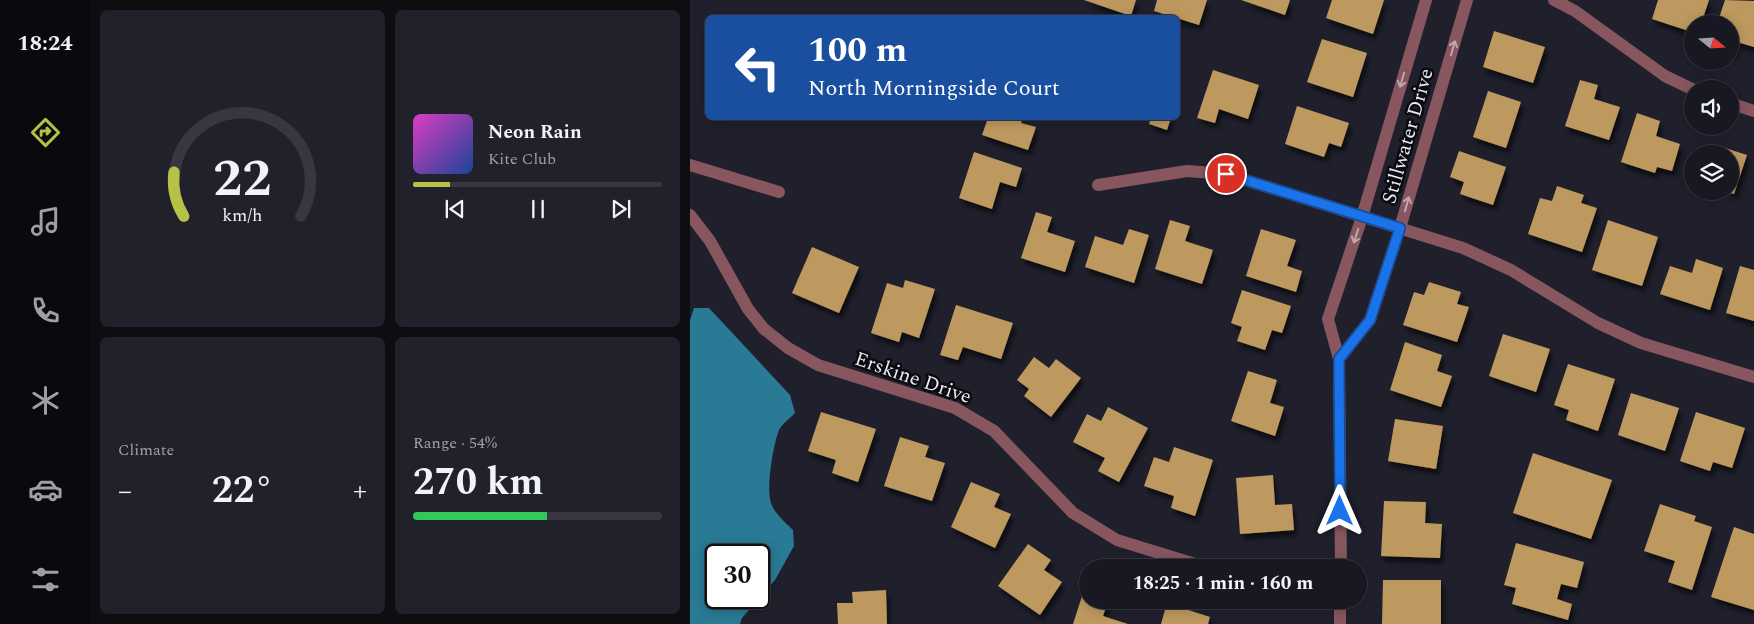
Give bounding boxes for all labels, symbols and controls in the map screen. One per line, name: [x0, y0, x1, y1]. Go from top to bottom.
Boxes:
north arrow: [1684, 15, 1739, 70]
map controls: [1684, 15, 1739, 200]
text: 100 m: [808, 24, 907, 77]
text: 18:24: [17, 27, 73, 60]
icon: left: [725, 35, 790, 100]
one-way arrow: [1448, 41, 1458, 57]
street label: Stillwater Drive: [1374, 65, 1442, 207]
text: North Morningside Court: [808, 72, 1060, 105]
one-way arrow: [1397, 72, 1407, 88]
button: sound: [1684, 80, 1739, 135]
icon: directions: [28, 115, 63, 150]
text: Neon Rain: [488, 118, 582, 147]
text: 22: [213, 140, 272, 219]
button: layers: [1684, 145, 1739, 200]
text: Kite Club: [488, 147, 556, 171]
pin: [1205, 153, 1247, 195]
icon: arrive: [1212, 160, 1240, 188]
icon: previous: [441, 195, 469, 223]
icon: pause: [524, 195, 552, 223]
icon: next: [607, 195, 635, 223]
one-way arrow: [1403, 197, 1413, 213]
text: km/h: [222, 202, 263, 229]
icon: music: [28, 204, 63, 239]
one-way arrow: [1351, 228, 1360, 243]
icon: phone: [28, 293, 63, 328]
street label: Erskine Drive: [850, 344, 976, 412]
icon: climate: [28, 383, 63, 418]
text: Range · 54%: [413, 431, 497, 455]
text: Climate: [118, 438, 174, 462]
text: 270 km: [413, 454, 544, 512]
text: 22°: [212, 462, 273, 520]
text: −: [118, 470, 132, 513]
text: +: [353, 470, 367, 513]
icon: car: [28, 472, 63, 507]
position arrow: [1313, 484, 1365, 536]
speed limit sign: 30: [705, 544, 770, 609]
icon: filters: [28, 562, 63, 597]
text: 18:25 · 1 min · 160 m: [1133, 569, 1313, 598]

